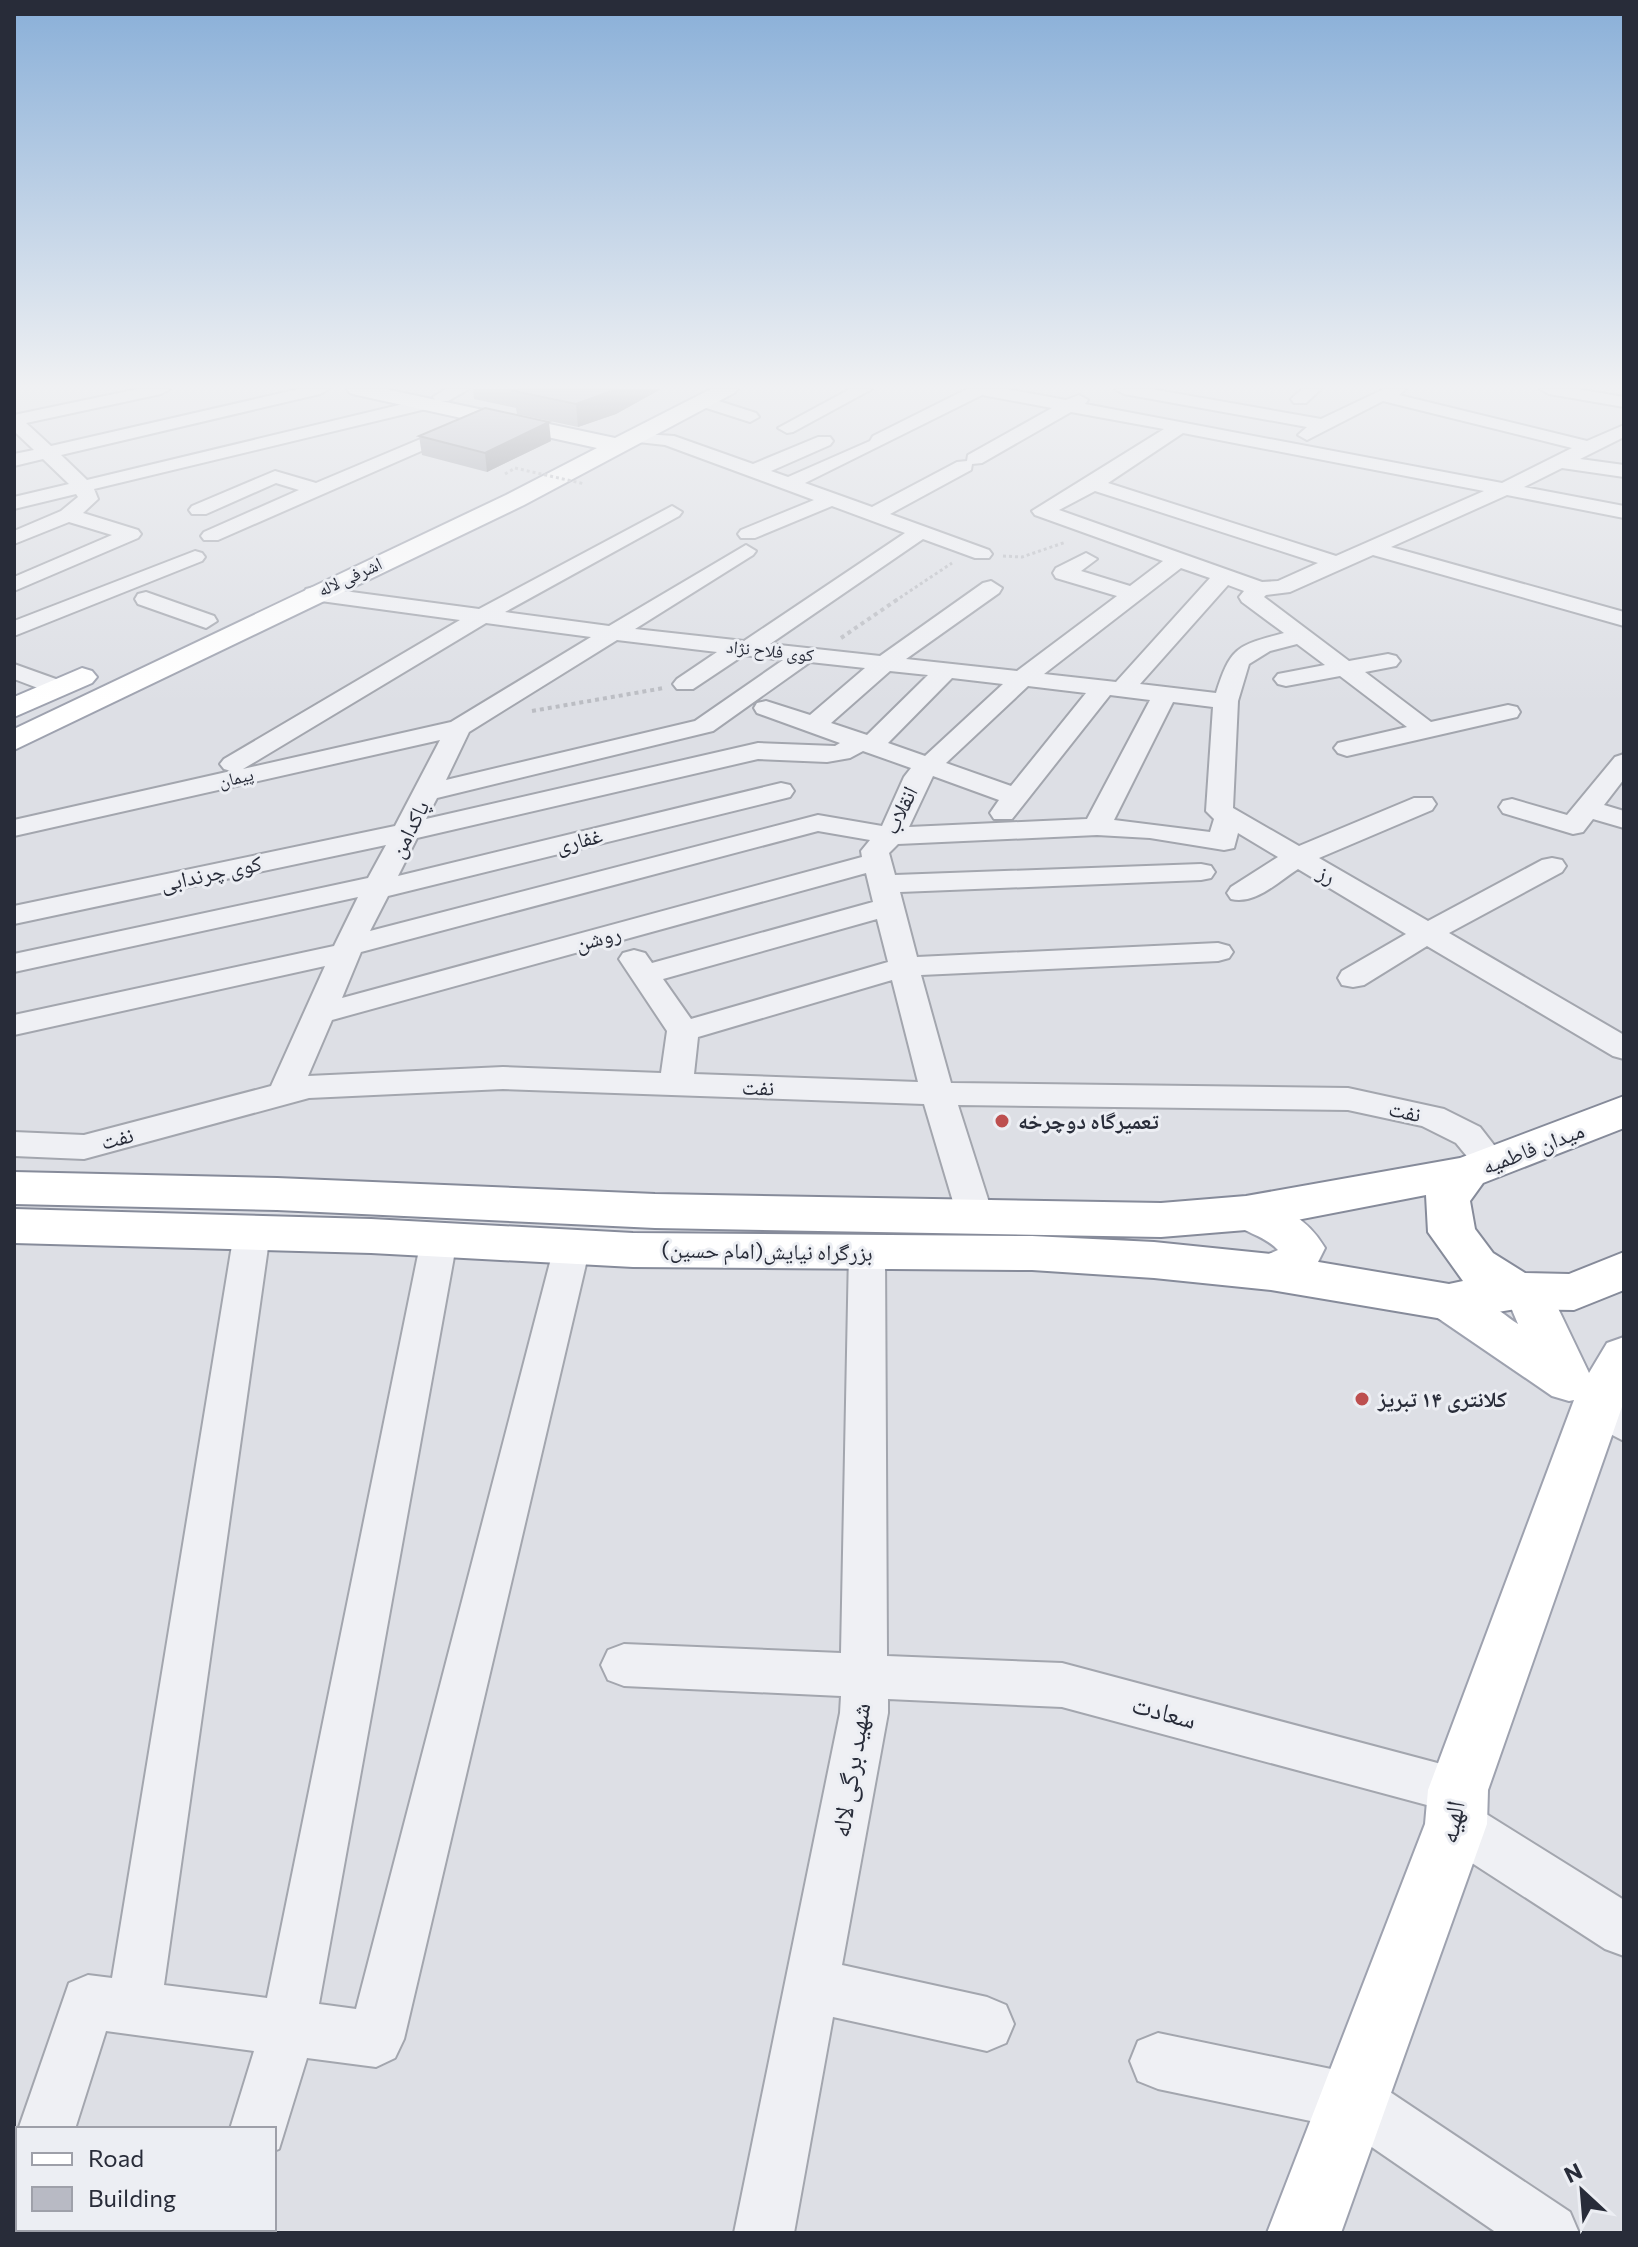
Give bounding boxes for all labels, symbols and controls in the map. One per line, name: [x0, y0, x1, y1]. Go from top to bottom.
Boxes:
street label: اشرفی لاله: [314, 552, 385, 601]
street label: کوی فلاح نژاد: [725, 634, 815, 668]
street label: پیمان: [216, 762, 256, 793]
street label: انقلاب: [876, 781, 923, 838]
street label: پاکدامن: [383, 796, 435, 863]
street label: غفاری: [553, 821, 605, 859]
street label: کوی چرندابی: [158, 849, 264, 897]
street label: رز: [1312, 857, 1341, 890]
street label: روشن: [572, 919, 624, 957]
street label: نفت: [741, 1072, 775, 1101]
street label: نفت: [1386, 1094, 1424, 1127]
place label: تعمیرگاه دوچرخه: [1018, 1107, 1159, 1134]
marker: تعمیرگاه دوچرخه: [993, 1112, 1011, 1130]
street label: میدان فاطمیه: [1478, 1116, 1588, 1180]
street label: نفت: [98, 1120, 136, 1155]
street label: بزرگراه نیایش(امام حسین): [661, 1235, 873, 1268]
place label: کلانتری ۱۴ تبریز: [1377, 1385, 1507, 1413]
marker: کلانتری ۱۴ تبریز: [1353, 1390, 1371, 1408]
street label: سعادت: [1129, 1687, 1200, 1734]
street label: شهید برگی لاله: [824, 1700, 877, 1840]
street label: الهیه: [1431, 1798, 1470, 1846]
legend: [16, 2127, 276, 2231]
text: Road: [88, 2143, 144, 2172]
north arrow: [1542, 2151, 1622, 2231]
text: N: [1560, 2157, 1586, 2188]
text: Building: [88, 2183, 176, 2212]

